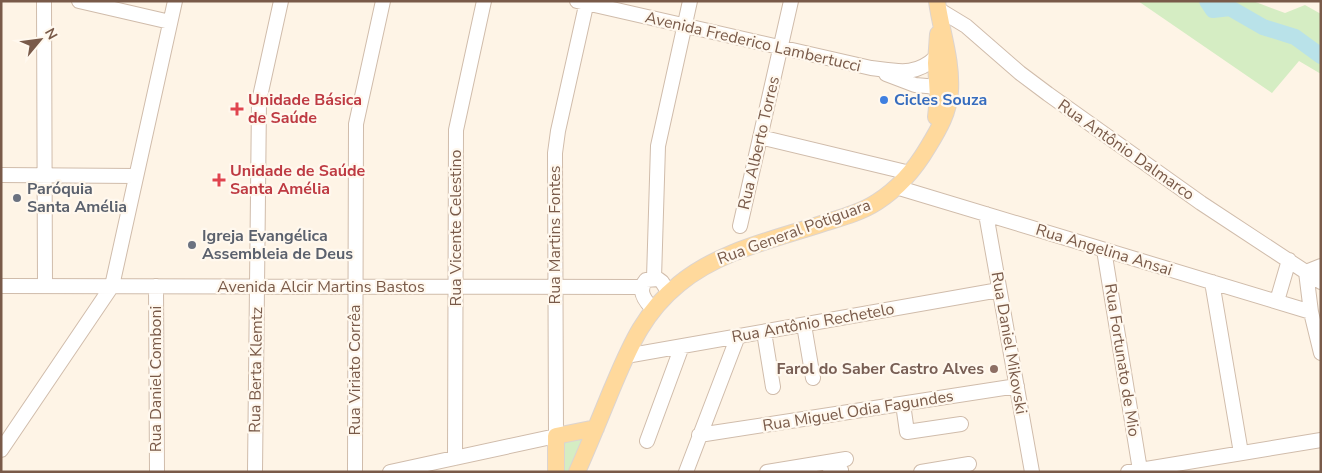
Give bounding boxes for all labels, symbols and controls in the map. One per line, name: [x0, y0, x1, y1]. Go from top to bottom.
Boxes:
street label: Avenida Frederico Lambertucci: [643, 6, 863, 78]
north arrow: [15, 15, 65, 65]
text: N: [40, 25, 62, 43]
street label: Rua Alberto Torres: [733, 74, 785, 212]
place label: Unidade Básica de Saúde: [248, 89, 362, 129]
place label: Cicles Souza: [894, 89, 987, 111]
marker: Cicles Souza: [878, 94, 890, 106]
street label: Rua Antônio Dalmarco: [1053, 94, 1199, 206]
marker: Unidade Básica de Saúde: [230, 102, 244, 116]
street label: Rua Vicente Celestino: [445, 150, 467, 306]
place label: Unidade de Saúde Santa Amélia: [230, 160, 365, 200]
street label: Rua Martins Fontes: [544, 166, 566, 304]
marker: Unidade de Saúde Santa Amélia: [212, 173, 226, 187]
place label: Paróquia Santa Amélia: [27, 178, 127, 218]
marker: Paróquia Santa Amélia: [11, 192, 23, 204]
street label: Rua General Potiguara: [714, 194, 874, 270]
street label: Rua Angelina Ansai: [1033, 219, 1175, 281]
place label: Igreja Evangélica Assembleia de Deus: [202, 225, 353, 265]
marker: Igreja Evangélica Assembleia de Deus: [186, 239, 198, 251]
street label: Rua Daniel Mikovski: [986, 270, 1032, 416]
street label: Avenida Alcir Martins Bastos: [217, 276, 425, 298]
street label: Rua Fortunato de Mio: [1099, 282, 1145, 438]
street label: Rua Antônio Rechetelo: [730, 298, 896, 348]
street label: Rua Viriato Corrêa: [344, 305, 366, 435]
street label: Rua Daniel Comboni: [145, 306, 167, 452]
street label: Rua Berta Klemtz: [244, 307, 268, 433]
place label: Farol do Saber Castro Alves: [777, 358, 984, 380]
marker: Farol do Saber Castro Alves: [988, 363, 1000, 375]
street label: Rua Miguel Odia Fagundes: [761, 385, 955, 437]

